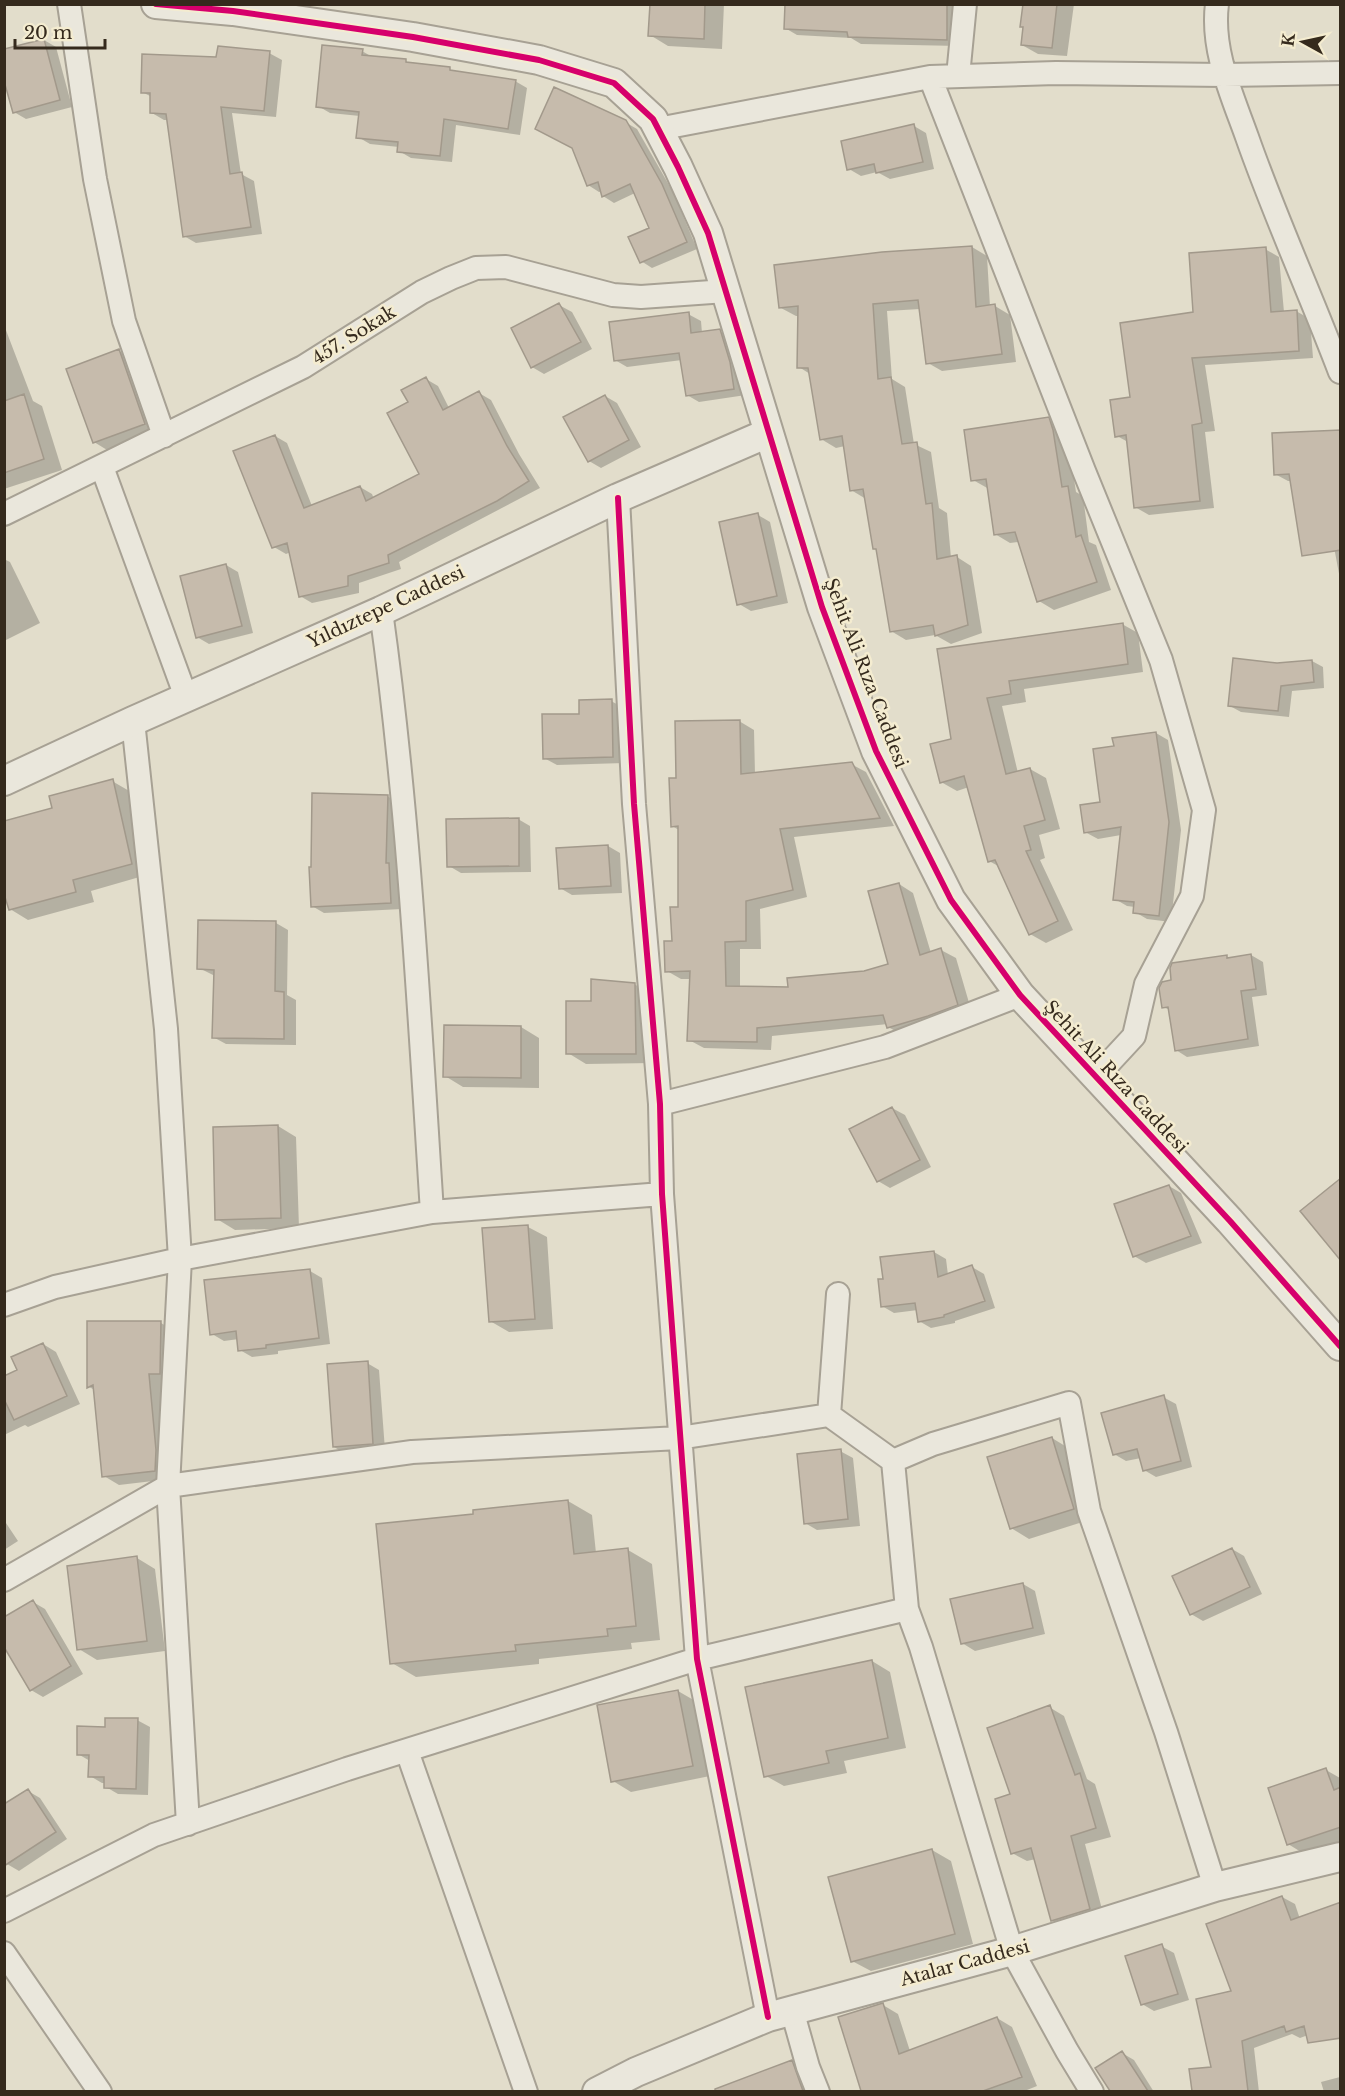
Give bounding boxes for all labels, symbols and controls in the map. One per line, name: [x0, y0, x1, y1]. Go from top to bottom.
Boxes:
scale bar: [15, 12, 105, 50]
north arrow: [1273, 12, 1333, 72]
text: 20 m: [24, 22, 72, 44]
text: K: [1277, 31, 1299, 48]
street label: 457. Sokak: [308, 301, 400, 369]
street label: Yıldıztepe Caddesi: [303, 561, 468, 653]
street label: Şehit Ali Rıza Caddesi: [820, 575, 912, 771]
street label: Şehit Ali Rıza Caddesi: [1039, 996, 1193, 1158]
street label: Atalar Caddesi: [897, 1935, 1032, 1991]

